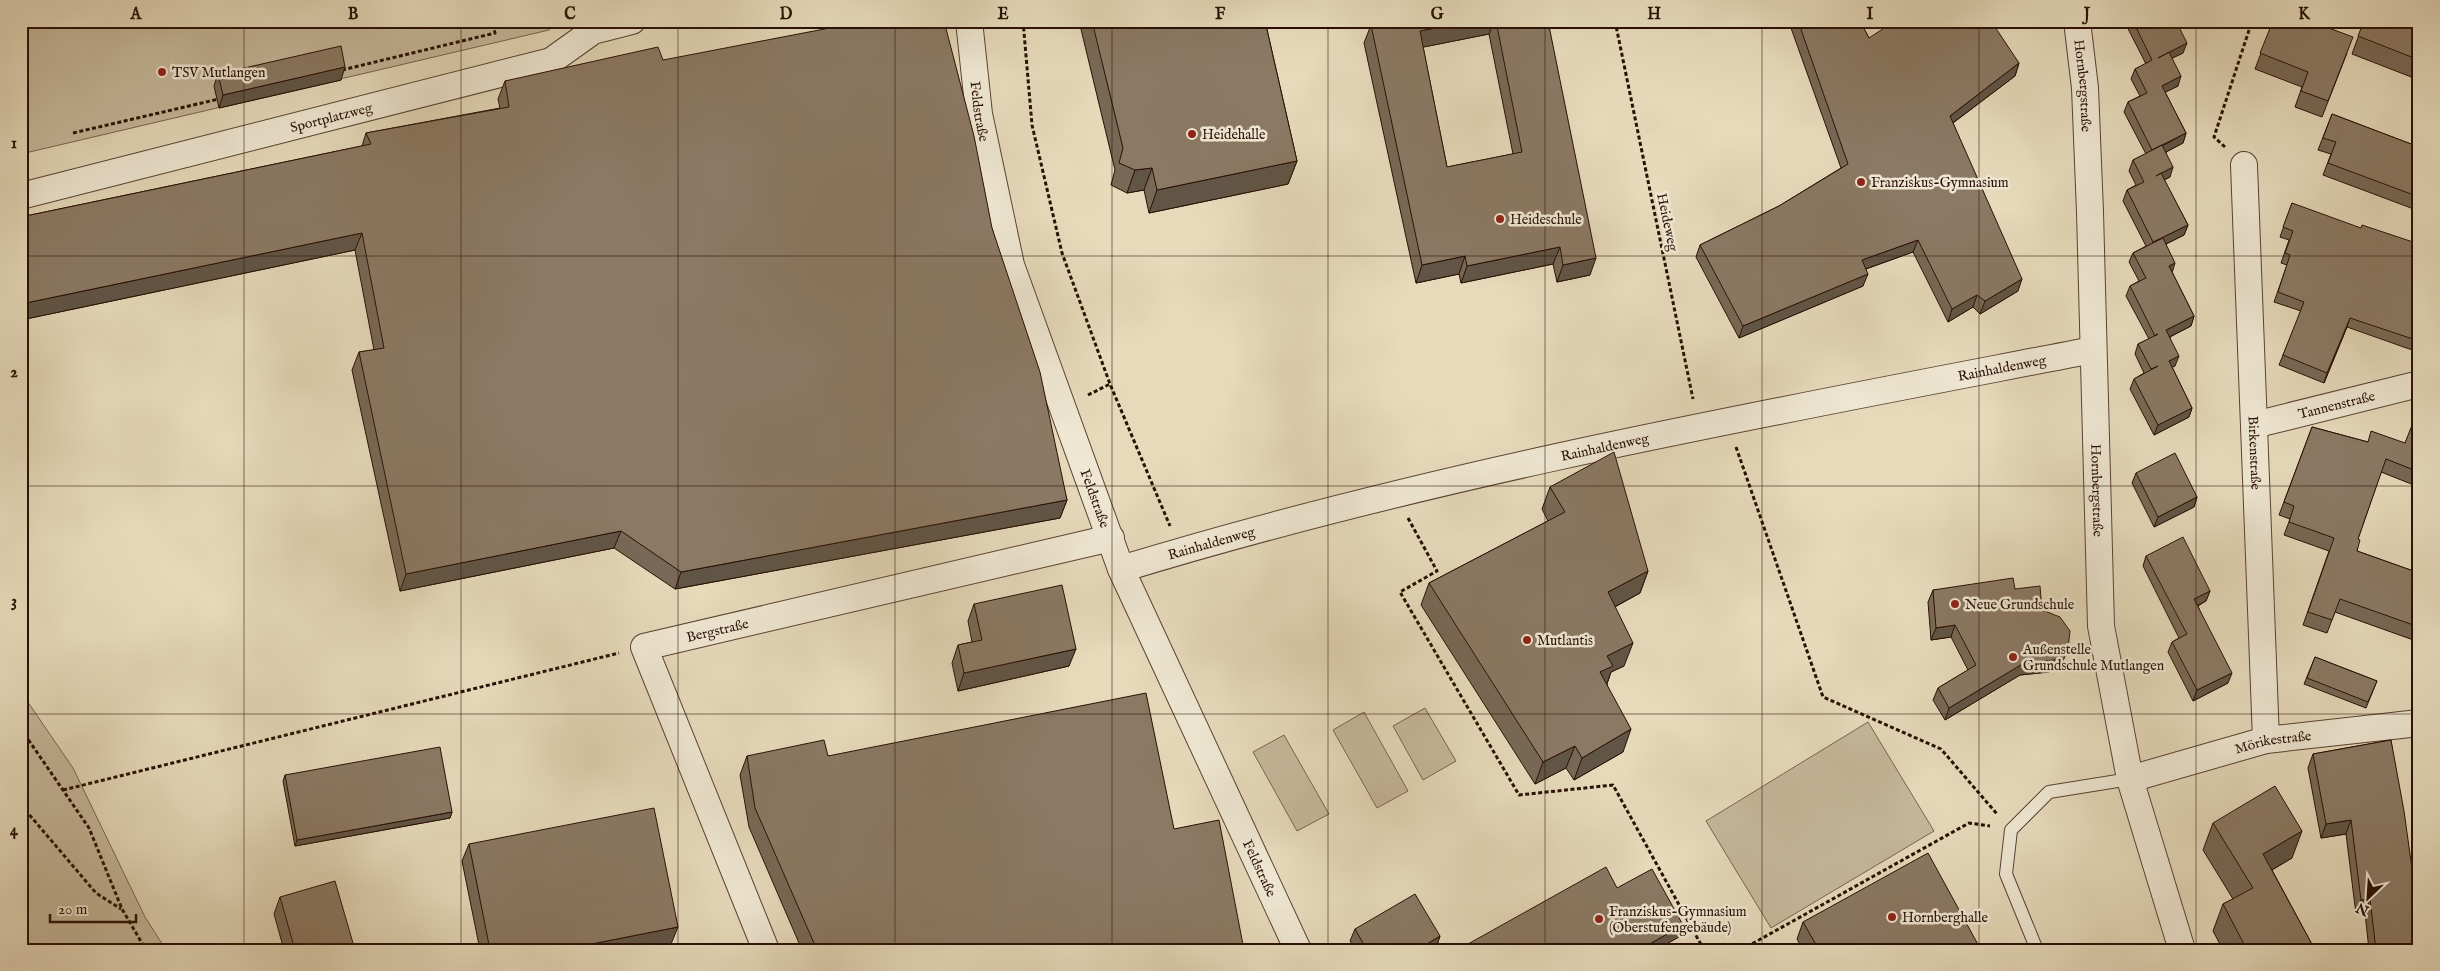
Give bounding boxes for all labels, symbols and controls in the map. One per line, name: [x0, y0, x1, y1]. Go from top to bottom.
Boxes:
text: A: [130, 5, 143, 25]
text: B: [348, 5, 359, 25]
text: C: [564, 5, 576, 25]
text: D: [780, 5, 793, 25]
text: E: [997, 5, 1009, 25]
text: F: [1215, 5, 1226, 25]
text: G: [1431, 5, 1444, 25]
text: H: [1647, 5, 1661, 25]
text: I: [1867, 5, 1874, 25]
text: J: [2082, 5, 2091, 25]
text: K: [2298, 5, 2311, 25]
street label: Hornbergstraße: [2069, 38, 2095, 133]
place label: TSV Mutlangen: [172, 64, 266, 82]
marker: TSV Mutlangen: [156, 66, 168, 78]
street label: Feldstraße: [966, 80, 993, 144]
street label: Sportplatzweg: [288, 99, 375, 137]
place label: Heidehalle: [1202, 126, 1266, 144]
marker: Heidehalle: [1186, 128, 1198, 140]
text: 1: [11, 134, 17, 154]
place label: Franziskus-Gymnasium: [1871, 174, 2009, 192]
marker: Franziskus-Gymnasium: [1855, 176, 1867, 188]
street label: Heideweg: [1652, 191, 1682, 253]
place label: Heideschule: [1510, 211, 1582, 229]
marker: Heideschule: [1494, 213, 1506, 225]
street label: Rainhaldenweg: [1956, 351, 2048, 386]
text: 2: [10, 363, 18, 383]
street label: Tannenstraße: [2296, 387, 2378, 424]
street label: Birkenstraße: [2244, 416, 2264, 491]
street label: Rainhaldenweg: [1559, 429, 1651, 466]
street label: Hornbergstraße: [2086, 444, 2107, 538]
street label: Feldstraße: [1076, 467, 1114, 531]
street label: Rainhaldenweg: [1166, 523, 1257, 565]
text: 3: [11, 592, 17, 612]
place label: Neue Grundschule: [1965, 596, 2075, 614]
marker: Neue Grundschule: [1949, 598, 1961, 610]
street label: Bergstraße: [685, 615, 751, 647]
place label: Mutlantis: [1537, 632, 1593, 650]
marker: Mutlantis: [1521, 634, 1533, 646]
place label: Außenstelle Grundschule Mutlangen: [2022, 641, 2165, 675]
marker: Außenstelle Grundschule Mutlangen: [2007, 651, 2019, 663]
street label: Mörikestraße: [2233, 727, 2313, 759]
text: 4: [10, 821, 19, 841]
street label: Feldstraße: [1238, 837, 1280, 901]
north arrow: [2342, 874, 2392, 924]
scale bar: [50, 891, 136, 923]
text: N: [2354, 898, 2373, 920]
text: 20 m: [58, 900, 88, 919]
place label: Franziskus-Gymnasium (Oberstufengebäude): [1609, 903, 1747, 937]
place label: Hornberghalle: [1902, 909, 1989, 927]
marker: Hornberghalle: [1886, 911, 1898, 923]
marker: Franziskus-Gymnasium (Oberstufengebäude): [1593, 913, 1605, 925]

